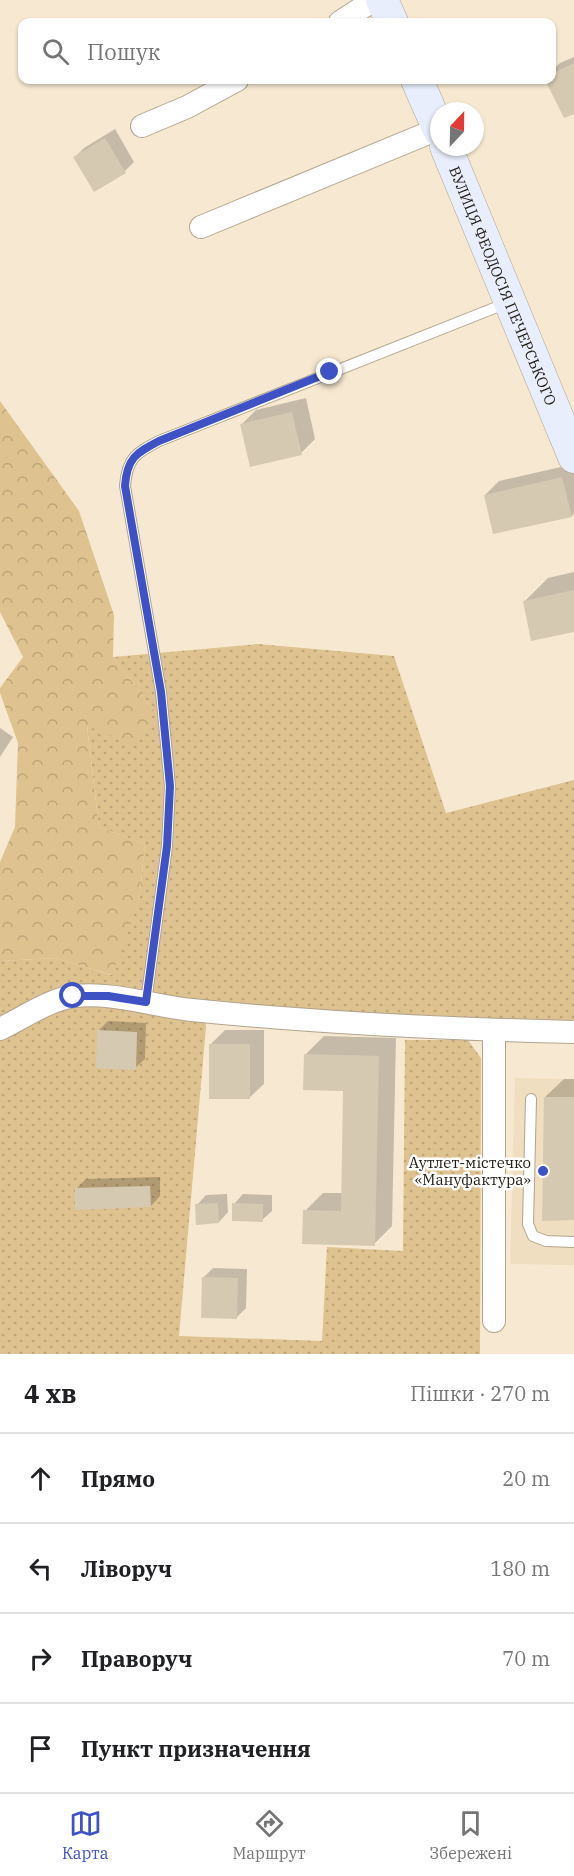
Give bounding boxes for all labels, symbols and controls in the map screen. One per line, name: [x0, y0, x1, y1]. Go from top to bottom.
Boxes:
search box: [18, 18, 556, 84]
icon: search: [39, 35, 72, 68]
text: Пошук: [87, 37, 160, 66]
north arrow: [430, 102, 484, 156]
street label: ВУЛИЦЯ ФЕОДОСІЯ ПЕЧЕРСЬКОГО: [445, 163, 561, 408]
route end: [316, 358, 342, 384]
route start: [59, 982, 85, 1008]
place label: Аутлет-містечко «Мануфактура»: [409, 1153, 531, 1189]
marker: Аутлет-містечко «Мануфактура»: [536, 1164, 550, 1178]
text: 4 хв: [24, 1376, 77, 1410]
text: Пішки · 270 m: [410, 1380, 550, 1407]
icon: ahead: [24, 1462, 57, 1495]
text: Прямо: [81, 1464, 155, 1493]
text: 20 m: [502, 1465, 550, 1492]
icon: left: [24, 1552, 57, 1585]
text: Ліворуч: [81, 1554, 172, 1583]
text: 180 m: [490, 1555, 550, 1582]
icon: right: [24, 1642, 57, 1675]
text: Праворуч: [81, 1644, 192, 1673]
text: 70 m: [502, 1645, 550, 1672]
icon: arrive: [24, 1732, 57, 1765]
text: Пункт призначення: [81, 1734, 311, 1763]
tab: Карта: [62, 1807, 108, 1863]
tab: Маршрут: [232, 1807, 306, 1863]
tab: Збережені: [430, 1807, 512, 1863]

